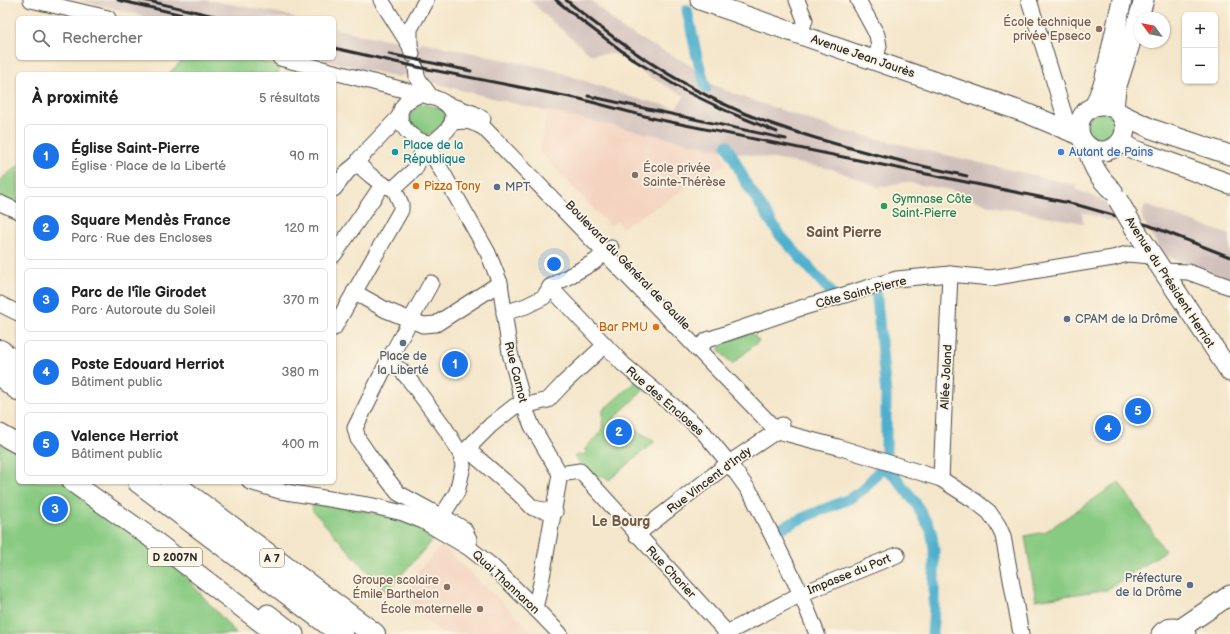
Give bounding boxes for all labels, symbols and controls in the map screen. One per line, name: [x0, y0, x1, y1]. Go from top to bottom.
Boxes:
north arrow: [1134, 12, 1170, 48]
map controls: [1182, 12, 1218, 84]
button: +: [1182, 12, 1218, 48]
place label: École technique privée Epseco: [1003, 14, 1091, 44]
search box: [16, 16, 336, 60]
marker: École technique privée Epseco: [1094, 24, 1104, 34]
icon: search: [30, 27, 52, 49]
text: Rechercher: [62, 29, 142, 48]
street label: Avenue Jean Jaurès: [809, 32, 917, 81]
button: −: [1182, 48, 1218, 84]
text: À proximité: [32, 88, 118, 108]
text: 5 résultats: [259, 90, 320, 106]
place label: Place de la République: [403, 138, 465, 167]
text: Église Saint-Pierre: [71, 139, 200, 158]
place label: Autant de Pains: [1069, 145, 1153, 160]
marker: Place de la République: [390, 147, 400, 157]
marker: Autant de Pains: [1056, 147, 1066, 157]
text: 1: [43, 148, 49, 164]
text: 90 m: [290, 148, 319, 164]
text: Église · Place de la Liberté: [71, 158, 226, 174]
place label: École privée Sainte-Thérèse: [643, 160, 726, 190]
marker: École privée Sainte-Thérèse: [630, 170, 640, 180]
place label: Pizza Tony: [424, 179, 481, 194]
place label: MPT: [505, 180, 531, 195]
marker: Pizza Tony: [411, 181, 421, 191]
marker: MPT: [492, 182, 502, 192]
place label: Gymnase Côte Saint-Pierre: [892, 192, 972, 221]
street label: Boulevard du Général de Gaulle: [562, 198, 693, 333]
marker: Gymnase Côte Saint-Pierre: [879, 201, 889, 211]
text: Square Mendès France: [71, 211, 231, 230]
street label: Avenue du Président Herriot: [1122, 214, 1218, 351]
text: 2: [42, 220, 50, 236]
text: 120 m: [284, 220, 319, 236]
district label: Saint Pierre: [806, 224, 882, 241]
text: Parc · Rue des Encloses: [71, 230, 212, 246]
your location: [544, 254, 564, 274]
street label: Côte Saint-Pierre: [814, 273, 908, 312]
text: Parc de l'île Girodet: [71, 283, 206, 302]
text: 3: [42, 292, 50, 308]
text: 370 m: [283, 292, 319, 308]
text: Parc · Autoroute du Soleil: [71, 302, 215, 318]
place label: CPAM de la Drôme: [1075, 312, 1178, 327]
marker: CPAM de la Drôme: [1062, 314, 1072, 324]
place label: Bar PMU: [599, 320, 648, 335]
marker: Bar PMU: [651, 322, 661, 332]
marker: Place de la Liberté: [398, 338, 408, 348]
street label: Rue Carnot: [501, 340, 530, 404]
street label: Allée Joland: [937, 344, 956, 410]
place label: Place de la Liberté: [377, 349, 429, 378]
pin: 1: [442, 349, 468, 379]
text: Poste Edouard Herriot: [71, 355, 224, 374]
street label: Rue des Encloses: [623, 363, 707, 439]
text: 4: [42, 364, 50, 380]
text: 380 m: [282, 364, 319, 380]
text: Bâtiment public: [71, 374, 162, 390]
pin: 5: [1125, 396, 1151, 426]
pin: 4: [1095, 413, 1121, 443]
pin: 2: [606, 417, 632, 447]
text: Valence Herriot: [71, 427, 178, 446]
text: 5: [42, 436, 50, 452]
text: 400 m: [282, 436, 319, 452]
street label: Rue Vincent d'Indy: [664, 443, 755, 517]
text: Bâtiment public: [71, 446, 162, 462]
pin: 3: [42, 494, 68, 524]
district label: Le Bourg: [592, 513, 650, 530]
street label: Rue Chorier: [643, 543, 699, 602]
street label: Quai Thannaron: [469, 547, 543, 618]
road number: D 2007N: [148, 548, 202, 566]
road number: A 7: [260, 549, 284, 567]
street label: Impasse du Port: [805, 551, 893, 598]
place label: Préfecture de la Drôme: [1115, 571, 1182, 600]
place label: Groupe scolaire Émile Barthelon: [353, 573, 439, 602]
marker: Préfecture de la Drôme: [1185, 580, 1195, 590]
marker: Groupe scolaire Émile Barthelon: [442, 582, 452, 592]
place label: École maternelle: [380, 601, 472, 617]
marker: École maternelle: [475, 604, 485, 614]

